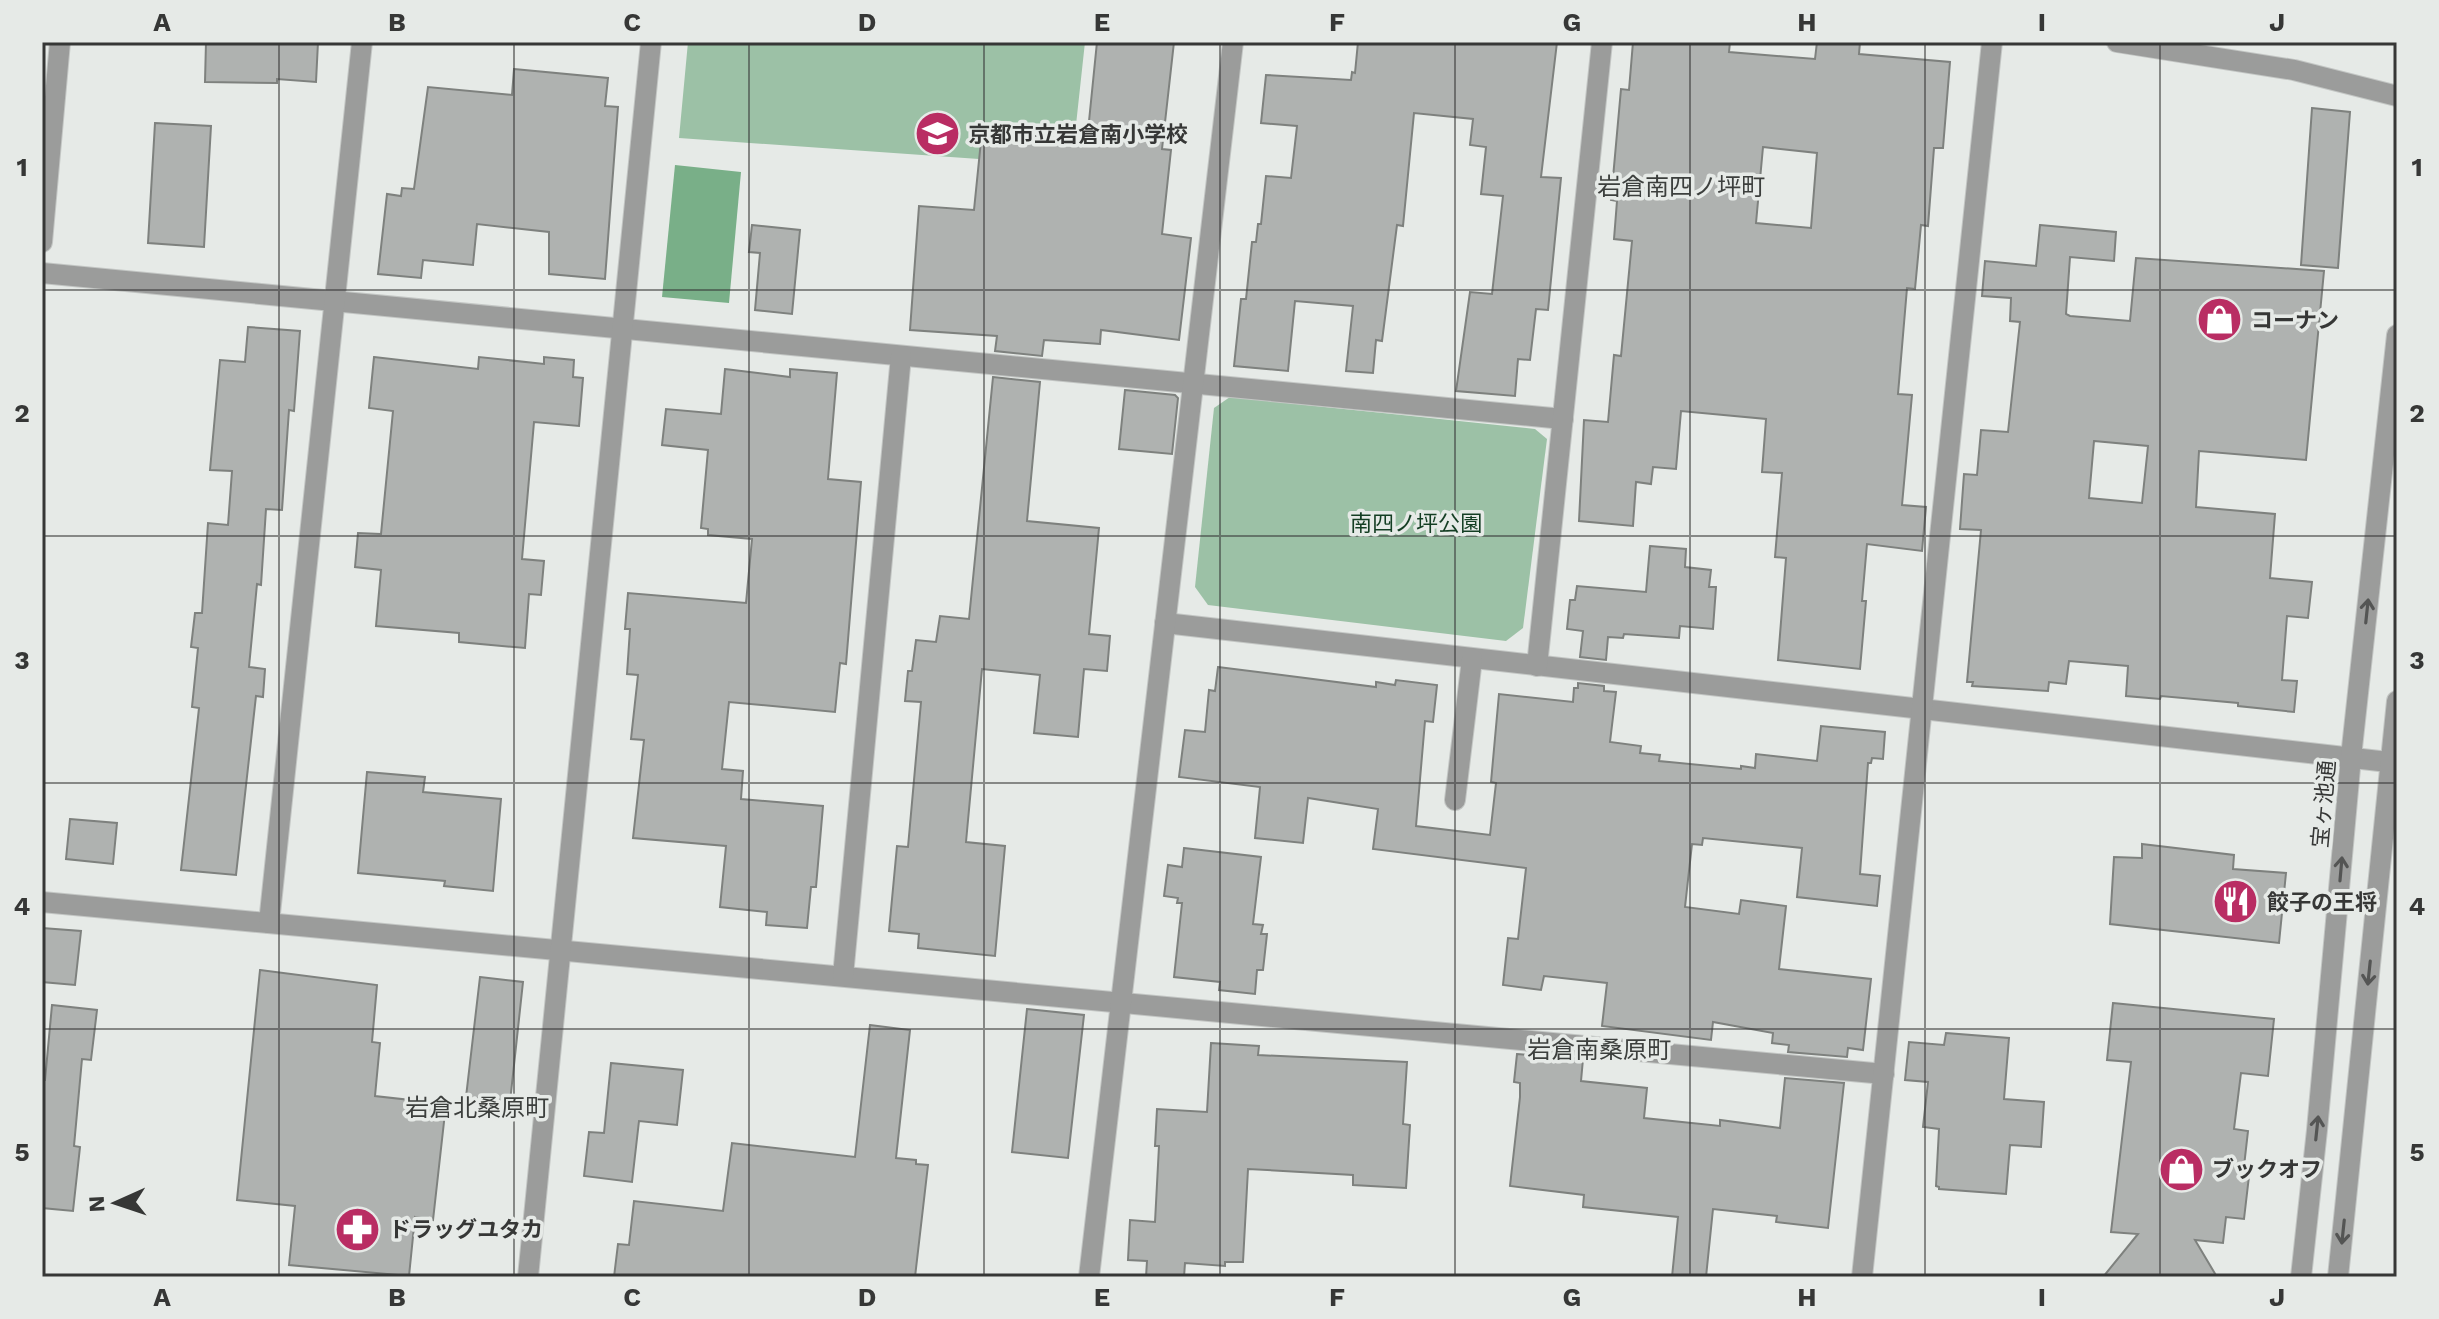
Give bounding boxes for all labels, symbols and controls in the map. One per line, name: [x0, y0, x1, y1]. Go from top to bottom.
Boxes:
text: A: [153, 7, 171, 37]
text: B: [388, 7, 406, 37]
text: C: [623, 7, 641, 37]
text: D: [858, 7, 876, 37]
text: E: [1094, 7, 1110, 37]
text: F: [1329, 7, 1345, 37]
text: G: [1563, 7, 1581, 37]
text: H: [1797, 7, 1817, 37]
text: I: [2038, 7, 2046, 37]
text: J: [2269, 7, 2285, 37]
school or university icon: 京都市立岩倉南小学校: [913, 110, 961, 158]
place label: 京都市立岩倉南小学校: [968, 122, 1188, 147]
text: 1: [16, 152, 28, 182]
text: 1: [2411, 152, 2423, 182]
district label: 岩倉南四ノ坪町: [1597, 173, 1765, 201]
shop icon: コーナン: [2196, 296, 2244, 344]
place label: コーナン: [2251, 308, 2339, 333]
text: 2: [14, 398, 30, 428]
text: 2: [2409, 398, 2425, 428]
park label: 南四ノ坪公園: [1350, 511, 1482, 536]
one-way arrow: [2359, 598, 2374, 625]
text: 3: [14, 645, 30, 675]
text: 3: [2409, 645, 2425, 675]
street label: 宝ヶ池通: [2307, 759, 2340, 849]
one-way arrow: [2334, 856, 2349, 883]
restaurant icon: 餃子の王将: [2212, 878, 2260, 926]
place label: 餃子の王将: [2267, 890, 2377, 915]
text: 4: [14, 891, 31, 921]
text: 4: [2409, 891, 2426, 921]
one-way arrow: [2361, 959, 2376, 986]
district label: 岩倉南桑原町: [1527, 1036, 1671, 1064]
district label: 岩倉北桑原町: [405, 1094, 549, 1122]
one-way arrow: [2310, 1115, 2325, 1142]
text: 5: [14, 1137, 30, 1167]
text: 5: [2409, 1137, 2425, 1167]
shop icon: ブックオフ: [2157, 1145, 2205, 1193]
place label: ブックオフ: [2212, 1157, 2322, 1182]
north arrow: [76, 1163, 156, 1243]
text: N: [84, 1195, 109, 1213]
pharmacy icon: ドラッグユタカ: [334, 1205, 382, 1253]
place label: ドラッグユタカ: [389, 1217, 543, 1242]
one-way arrow: [2335, 1218, 2350, 1245]
text: A: [153, 1282, 171, 1312]
text: B: [388, 1282, 406, 1312]
text: C: [623, 1282, 641, 1312]
text: D: [858, 1282, 876, 1312]
text: E: [1094, 1282, 1110, 1312]
text: F: [1329, 1282, 1345, 1312]
text: G: [1563, 1282, 1581, 1312]
text: H: [1797, 1282, 1817, 1312]
text: I: [2038, 1282, 2046, 1312]
text: J: [2269, 1282, 2285, 1312]

